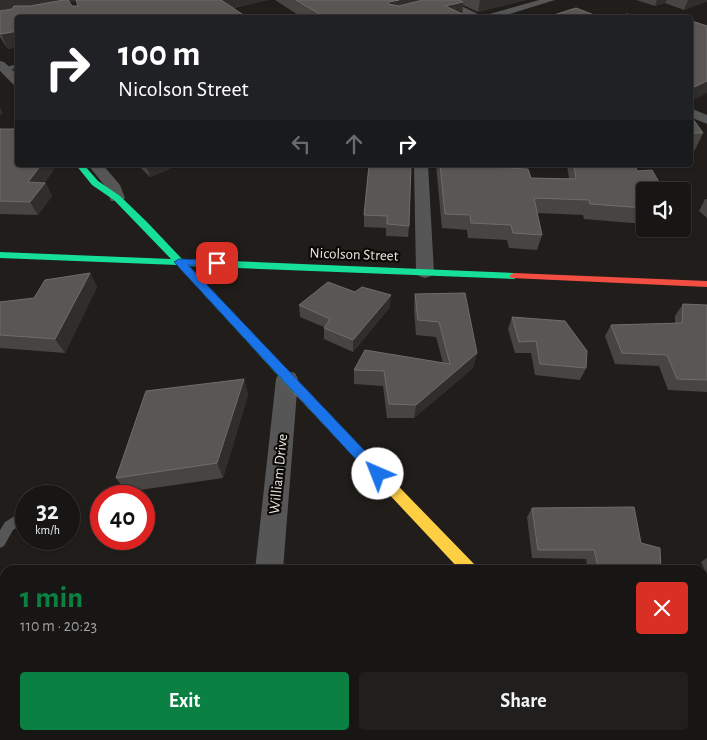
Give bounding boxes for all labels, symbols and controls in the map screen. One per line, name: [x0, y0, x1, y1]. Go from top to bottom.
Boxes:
icon: right: [35, 35, 100, 100]
text: 100 m: [118, 37, 201, 72]
text: Nicolson Street: [118, 78, 249, 100]
icon: left: [287, 130, 315, 158]
icon: ahead: [340, 130, 368, 158]
icon: right: [393, 130, 421, 158]
map controls: [636, 182, 691, 237]
button: sound: [636, 182, 691, 237]
pin: [196, 242, 238, 284]
street label: Nicolson Street: [309, 245, 399, 264]
icon: arrive: [203, 249, 231, 277]
street label: William Drive: [267, 433, 290, 515]
position arrow: [351, 447, 403, 499]
speed limit sign: 40: [90, 485, 155, 550]
text: 32: [36, 499, 59, 524]
text: km/h: [35, 524, 60, 536]
button: close: [636, 582, 688, 634]
text: 1 min: [20, 583, 83, 613]
text: 110 m · 20:23: [20, 618, 97, 634]
button: Exit: [20, 672, 349, 730]
button: Share: [359, 672, 688, 730]

